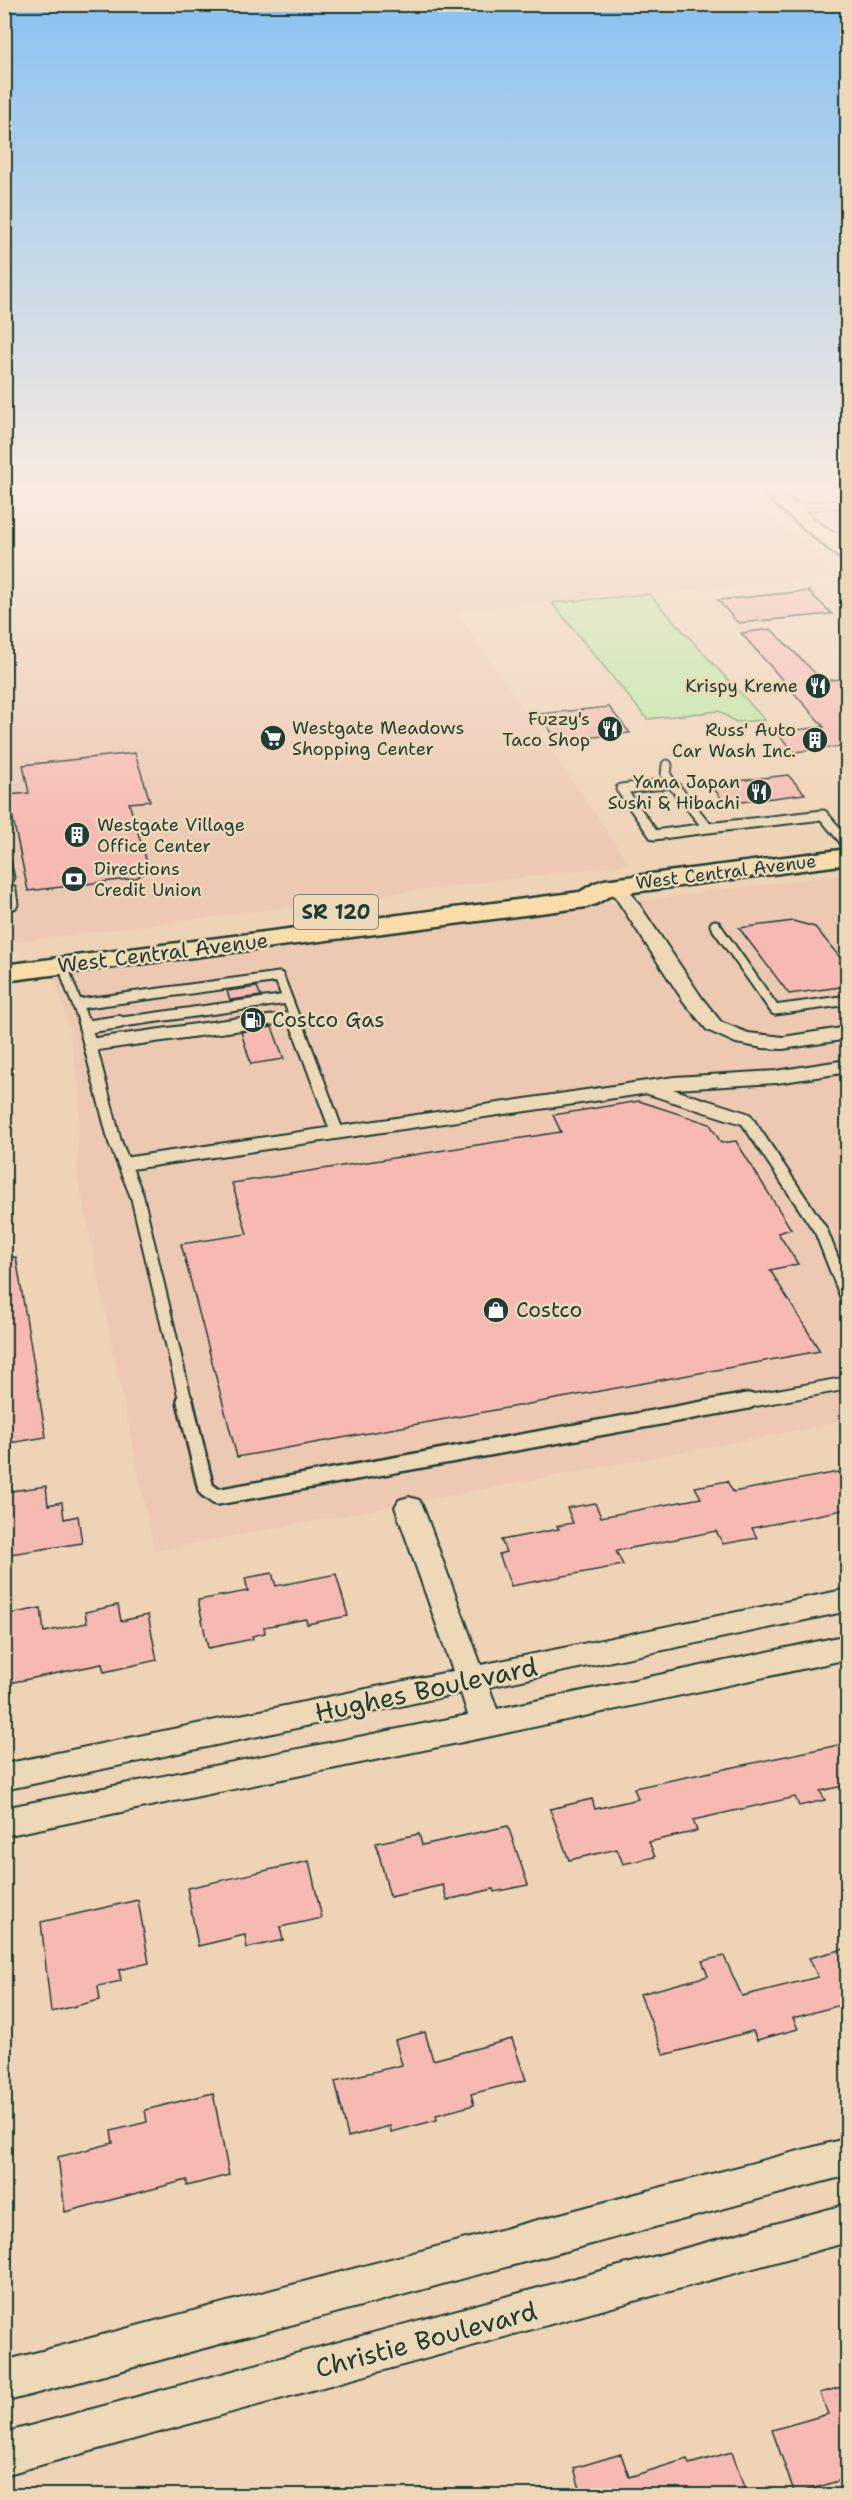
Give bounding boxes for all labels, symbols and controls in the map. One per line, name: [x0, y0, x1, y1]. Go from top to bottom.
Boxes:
restaurant icon: Krispy Kreme: [803, 671, 833, 701]
place label: Krispy Kreme: [685, 674, 798, 698]
place label: Fuzzy's Taco Shop: [502, 707, 590, 752]
restaurant icon: Fuzzy's Taco Shop: [595, 714, 625, 744]
place label: Westgate Meadows Shopping Center: [292, 716, 464, 761]
place label: Russ' Auto Car Wash Inc.: [672, 718, 796, 763]
supermarket icon: Westgate Meadows Shopping Center: [258, 723, 288, 753]
building icon: Russ' Auto Car Wash Inc.: [800, 725, 830, 755]
place label: Yama Japan Sushi & Hibachi: [608, 770, 740, 815]
restaurant icon: Yama Japan Sushi & Hibachi: [744, 777, 774, 807]
place label: Westgate Village Office Center: [97, 813, 245, 858]
building icon: Westgate Village Office Center: [62, 820, 92, 850]
street label: West Central Avenue: [634, 849, 818, 895]
place label: Directions Credit Union: [94, 857, 202, 902]
bank icon: Directions Credit Union: [59, 864, 89, 894]
road number: SR 120: [294, 895, 378, 929]
street label: West Central Avenue: [56, 926, 270, 980]
fuel station icon: Costco Gas: [238, 1005, 268, 1035]
place label: Costco Gas: [272, 1006, 385, 1034]
shop icon: Costco: [481, 1295, 511, 1325]
place label: Costco: [516, 1296, 582, 1324]
street label: Hughes Boulevard: [311, 1648, 541, 1730]
street label: Christie Boulevard: [311, 2293, 541, 2385]

